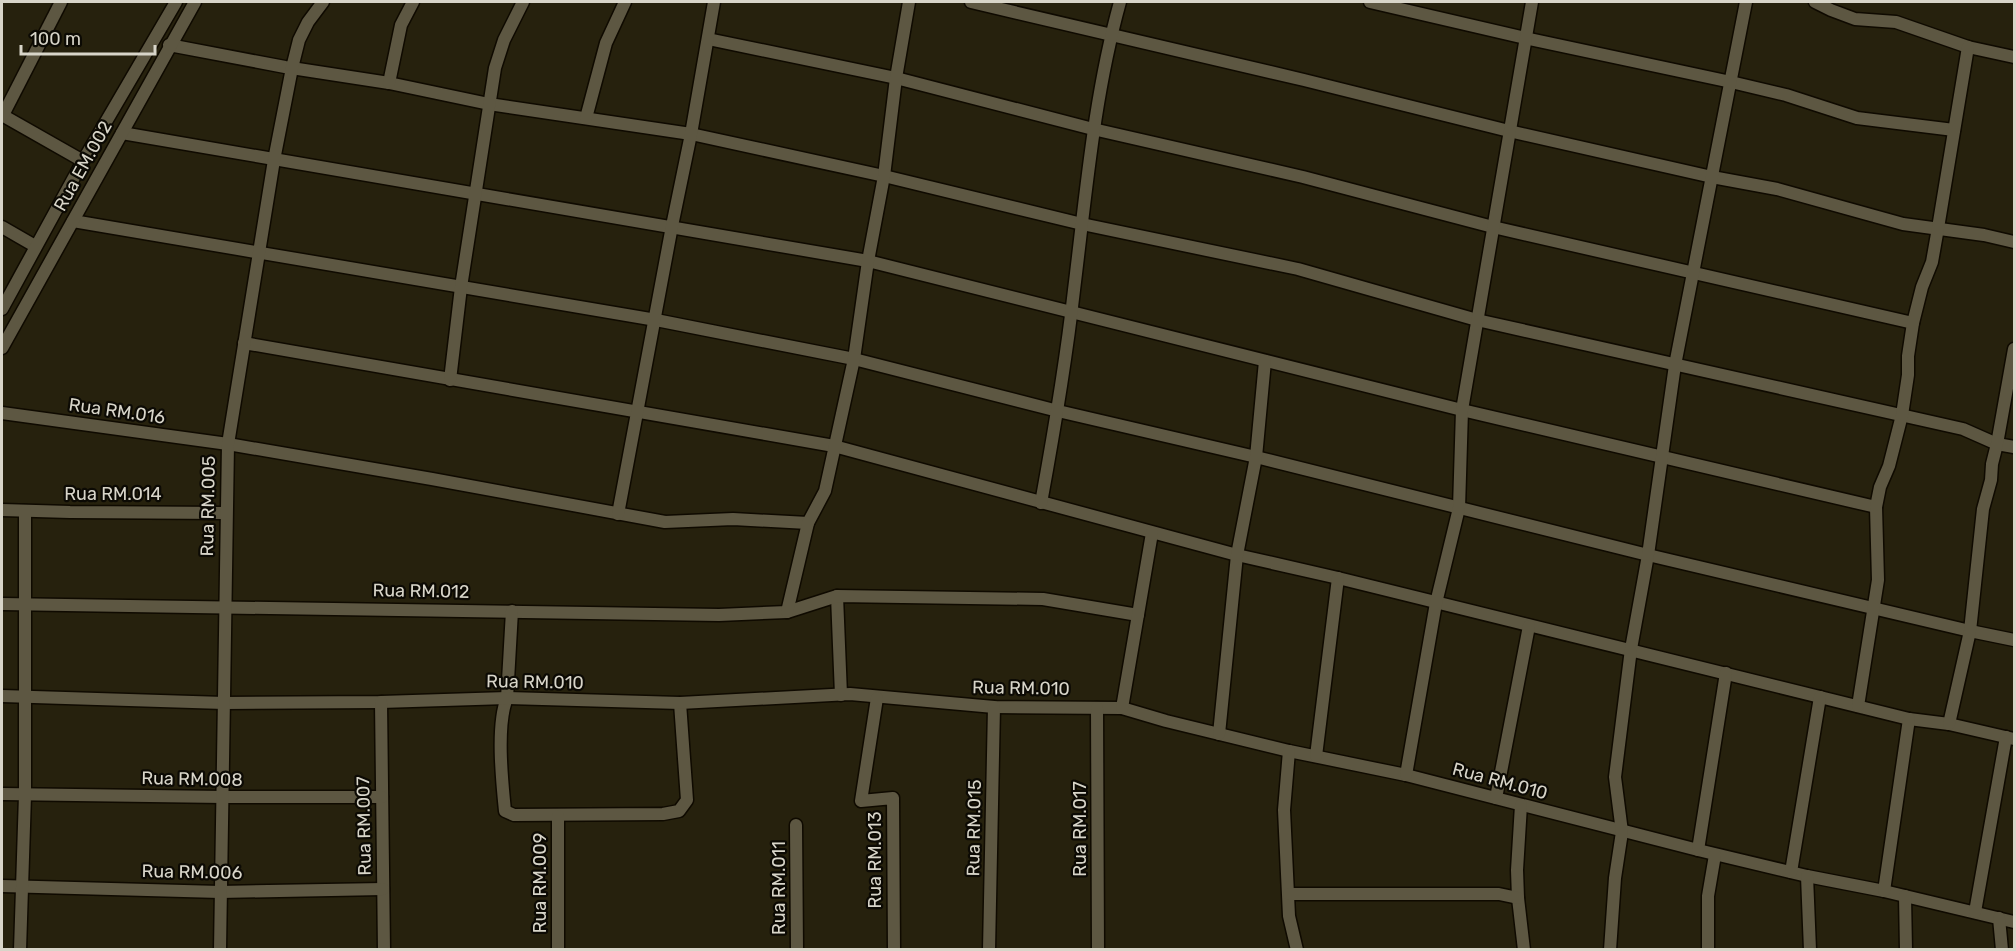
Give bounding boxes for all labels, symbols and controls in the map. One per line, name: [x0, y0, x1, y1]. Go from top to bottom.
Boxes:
scale bar: [21, 18, 154, 56]
text: 100 m: [30, 28, 81, 50]
street label: Rua EM.002: [49, 117, 117, 215]
street label: Rua RM.016: [67, 393, 167, 429]
street label: Rua RM.005: [196, 455, 220, 557]
street label: Rua RM.014: [64, 483, 162, 505]
street label: Rua RM.012: [372, 579, 470, 603]
street label: Rua RM.010: [486, 670, 584, 694]
street label: Rua RM.010: [972, 676, 1070, 700]
street label: Rua RM.010: [1450, 758, 1550, 804]
street label: Rua RM.008: [141, 767, 243, 791]
street label: Rua RM.007: [352, 776, 376, 876]
street label: Rua RM.015: [962, 779, 986, 877]
street label: Rua RM.017: [1069, 781, 1091, 877]
street label: Rua RM.013: [864, 811, 886, 909]
street label: Rua RM.009: [529, 833, 551, 933]
street label: Rua RM.011: [768, 841, 790, 935]
street label: Rua RM.006: [141, 860, 243, 884]

